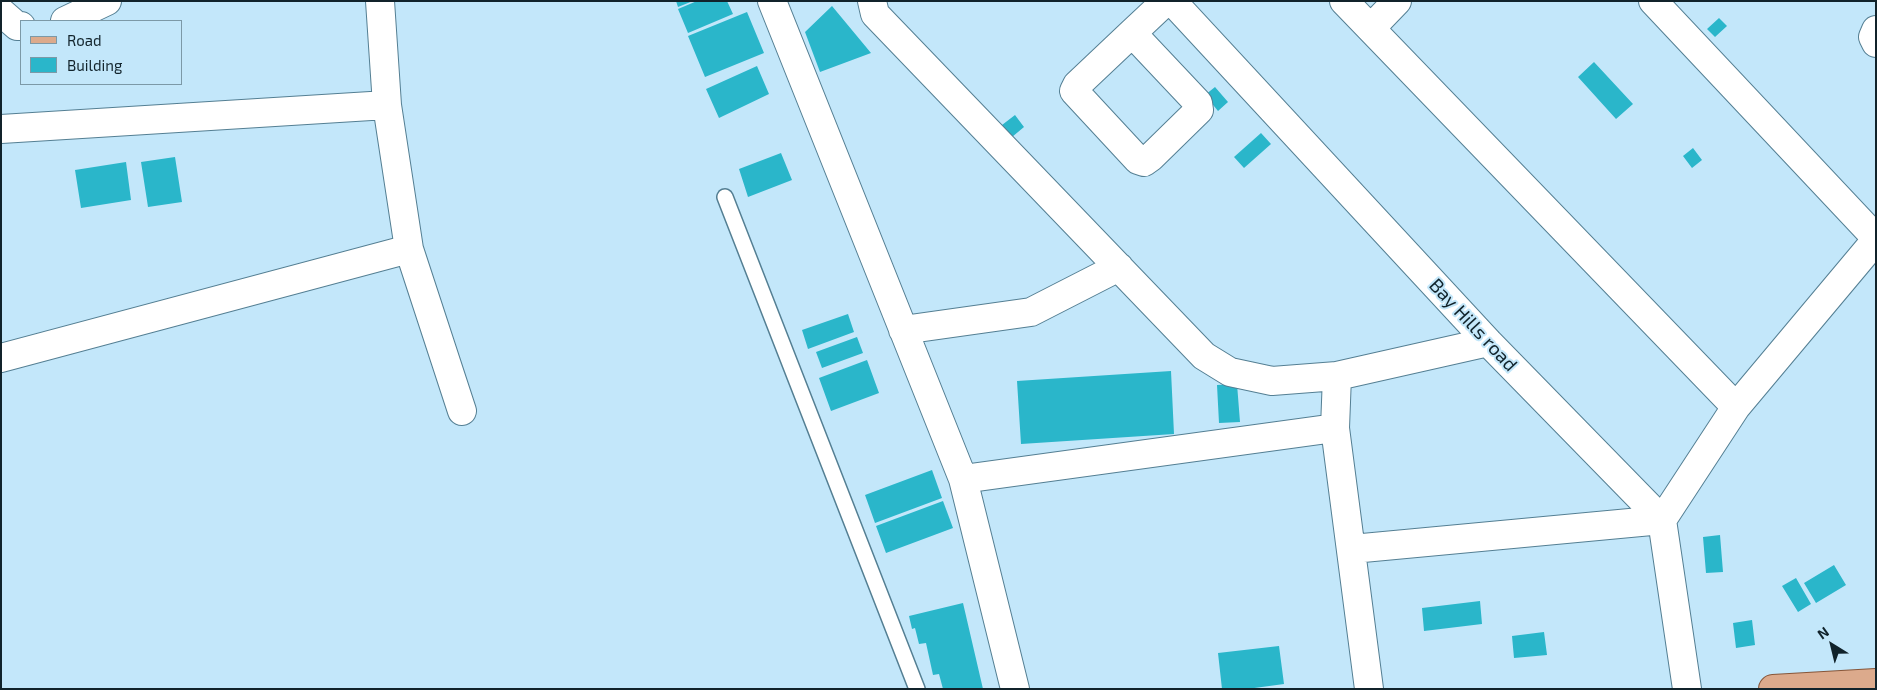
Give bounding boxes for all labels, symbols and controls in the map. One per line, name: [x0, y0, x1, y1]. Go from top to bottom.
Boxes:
legend: [20, 20, 182, 85]
text: Road: [67, 31, 102, 49]
text: Building: [67, 56, 122, 74]
street label: Bay Hills road: [1424, 274, 1522, 376]
north arrow: [1807, 620, 1857, 670]
text: N: [1814, 623, 1832, 642]

